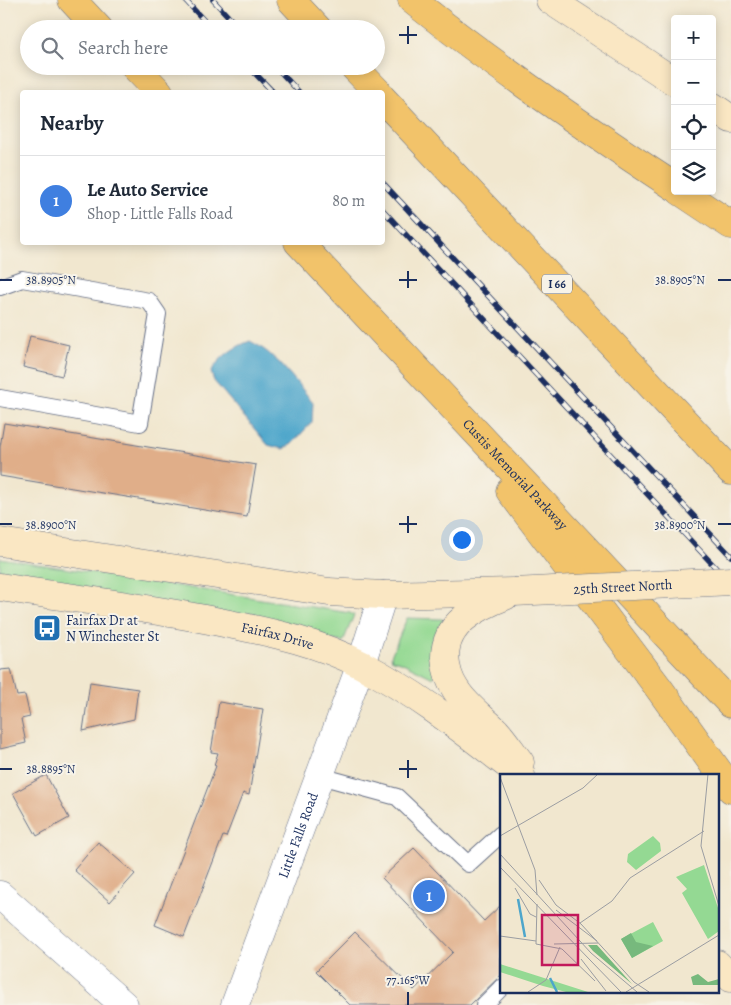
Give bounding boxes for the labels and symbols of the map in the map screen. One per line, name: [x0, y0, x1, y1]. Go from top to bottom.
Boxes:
text: 38.8905°N: [26, 272, 76, 288]
text: 38.8905°N: [655, 272, 705, 288]
road number: I 66: [542, 274, 572, 294]
street label: Custis Memorial Parkway: [459, 414, 573, 534]
text: 38.8900°N: [26, 517, 77, 533]
text: 38.8900°N: [655, 517, 706, 533]
your location: [449, 527, 475, 553]
street label: 25th Street North: [573, 574, 673, 598]
place label: Fairfax Dr at N Winchester St: [66, 611, 160, 646]
bus stop icon: Fairfax Dr at N Winchester St: [32, 613, 62, 643]
street label: Fairfax Drive: [240, 617, 317, 654]
text: 38.8895°N: [27, 761, 76, 777]
inset map: [500, 774, 718, 992]
street label: Little Falls Road: [273, 789, 322, 881]
pin: 1: [413, 877, 445, 915]
text: 77.165°W: [386, 972, 430, 988]

